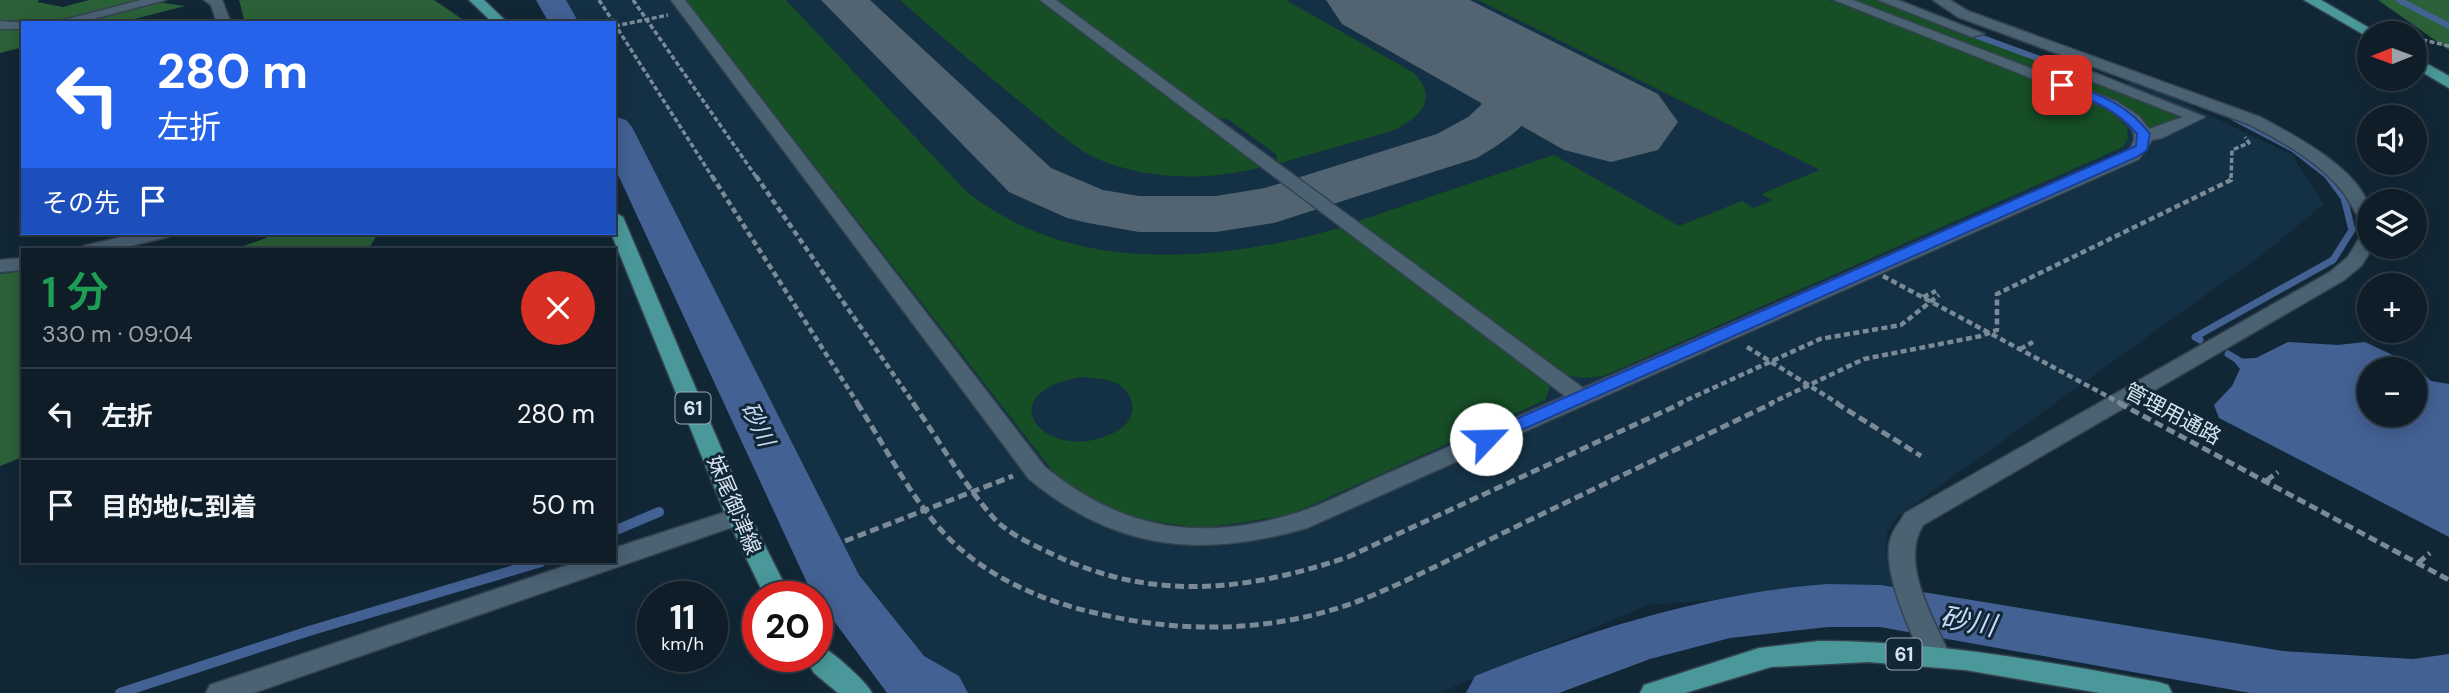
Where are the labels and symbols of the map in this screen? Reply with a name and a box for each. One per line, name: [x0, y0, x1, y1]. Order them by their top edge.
north arrow: [2357, 21, 2427, 91]
pin: [2032, 55, 2092, 115]
street label: 管理用通路: [2120, 377, 2226, 451]
road number: 61: [676, 392, 710, 424]
water label: 砂川: [734, 397, 783, 454]
position arrow: [1449, 402, 1523, 476]
street label: 妹尾御津線: [701, 451, 767, 559]
speed limit sign: 20: [742, 581, 833, 672]
water label: 砂川: [1937, 598, 2002, 645]
road number: 61: [1886, 638, 1922, 670]

